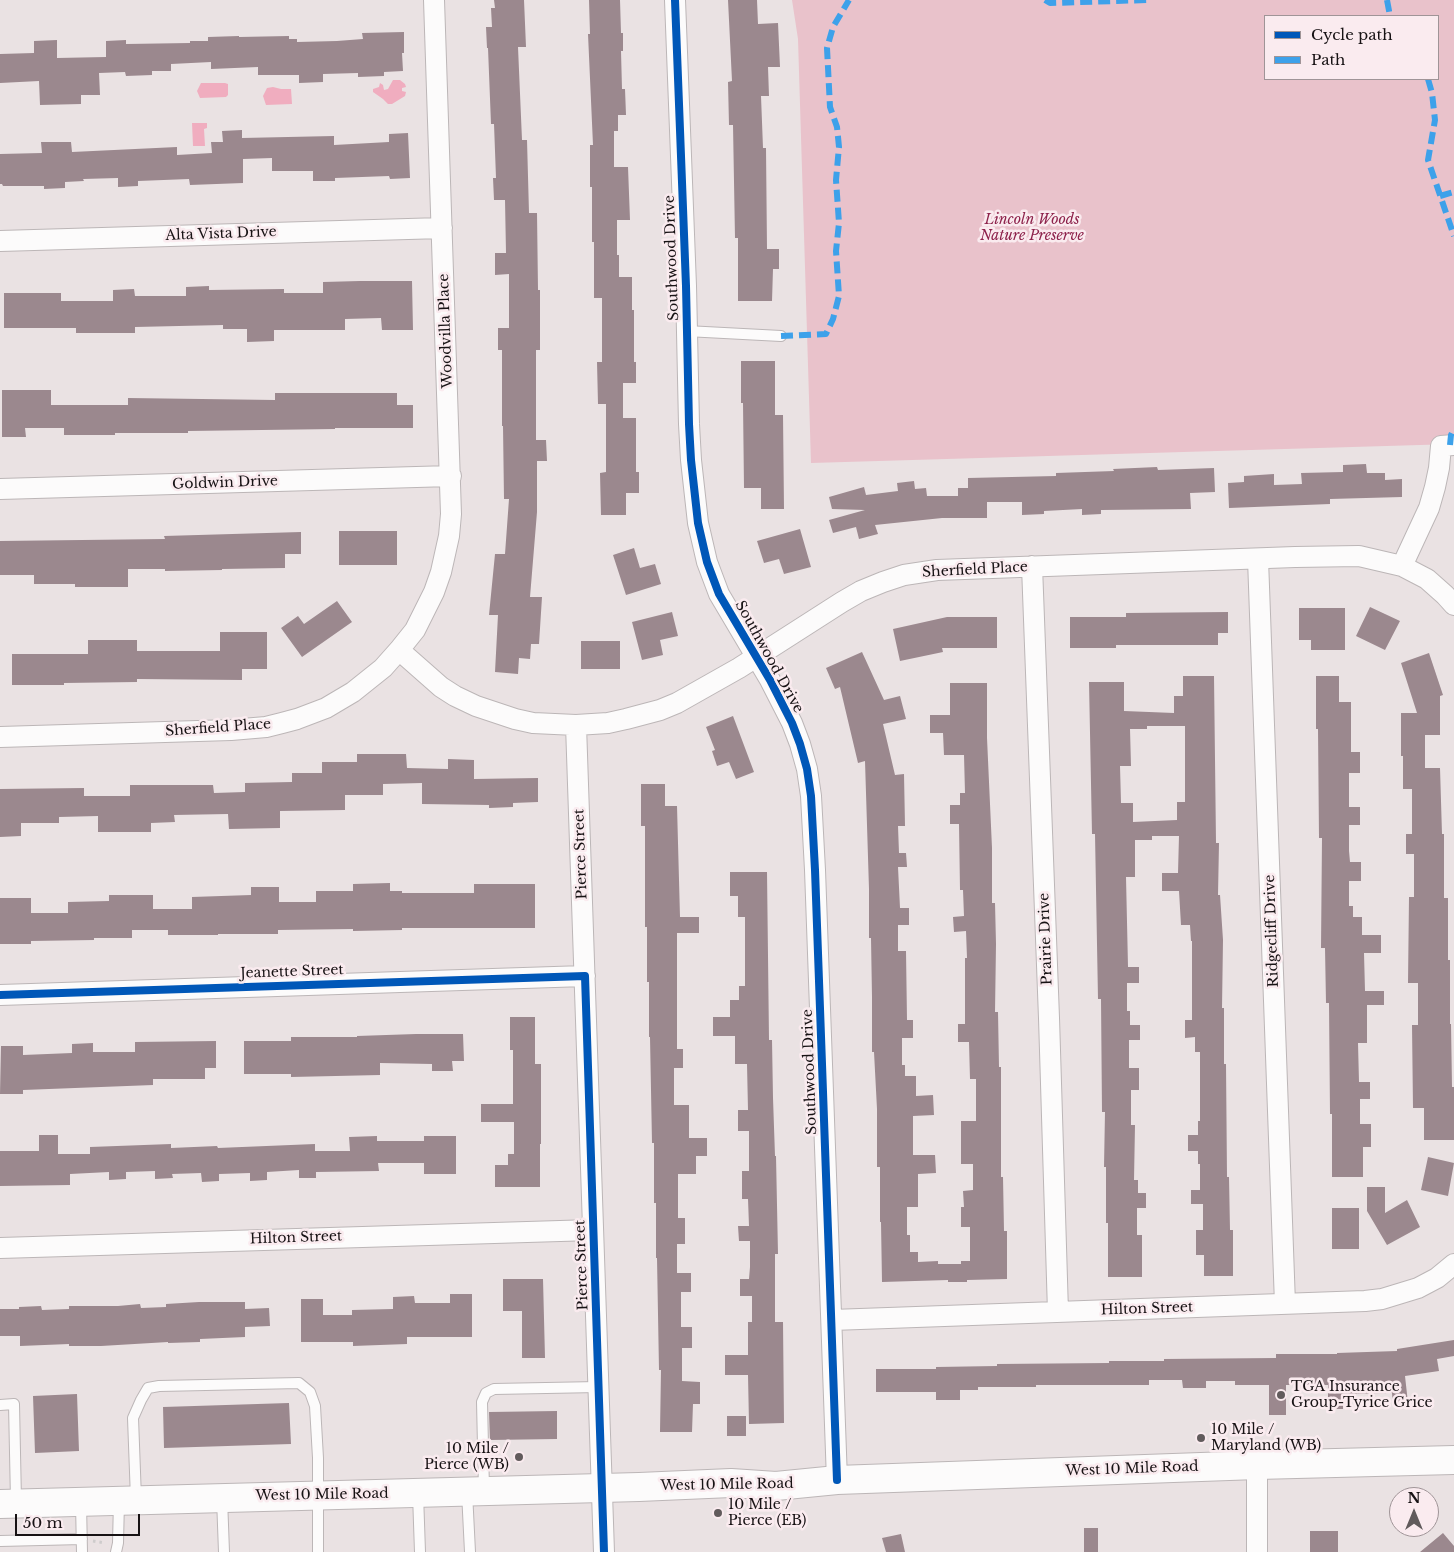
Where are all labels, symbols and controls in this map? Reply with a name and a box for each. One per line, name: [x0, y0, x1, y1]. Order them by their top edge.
legend: [1264, 15, 1439, 80]
text: Cycle path: [1311, 25, 1393, 44]
text: Path: [1311, 50, 1345, 69]
street label: Southwood Drive: [661, 195, 683, 321]
park label: Lincoln Woods Nature Preserve: [980, 212, 1084, 244]
street label: Alta Vista Drive: [165, 224, 277, 244]
street label: Woodvilla Place: [436, 273, 456, 389]
street label: Goldwin Drive: [172, 473, 278, 493]
street label: Sherfield Place: [922, 559, 1028, 581]
street label: Southwood Drive: [731, 598, 807, 716]
street label: Sherfield Place: [165, 716, 271, 740]
street label: Pierce Street: [571, 808, 591, 900]
street label: Ridgecliff Drive: [1262, 874, 1282, 988]
street label: Prairie Drive: [1036, 893, 1056, 985]
street label: Jeanette Street: [240, 962, 344, 982]
street label: Southwood Drive: [799, 1009, 821, 1135]
street label: Pierce Street: [572, 1219, 592, 1311]
street label: Hilton Street: [249, 1228, 343, 1248]
street label: Hilton Street: [1100, 1299, 1194, 1319]
place label: TGA Insurance Group-Tyrice Grice: [1291, 1379, 1432, 1411]
marker: TGA Insurance Group-Tyrice Grice: [1275, 1389, 1287, 1401]
place label: 10 Mile / Maryland (WB): [1211, 1422, 1321, 1454]
marker: 10 Mile / Maryland (WB): [1195, 1432, 1207, 1444]
place label: 10 Mile / Pierce (WB): [424, 1441, 509, 1474]
marker: 10 Mile / Pierce (WB): [513, 1451, 525, 1463]
street label: West 10 Mile Road: [1065, 1458, 1199, 1480]
street label: West 10 Mile Road: [660, 1475, 794, 1495]
street label: West 10 Mile Road: [255, 1485, 389, 1505]
north arrow: [1389, 1487, 1439, 1537]
text: N: [1407, 1489, 1421, 1507]
place label: 10 Mile / Pierce (EB): [728, 1497, 806, 1530]
scale bar: [18, 1504, 142, 1536]
marker: 10 Mile / Pierce (EB): [712, 1507, 724, 1519]
text: 50 m: [23, 1513, 63, 1532]

